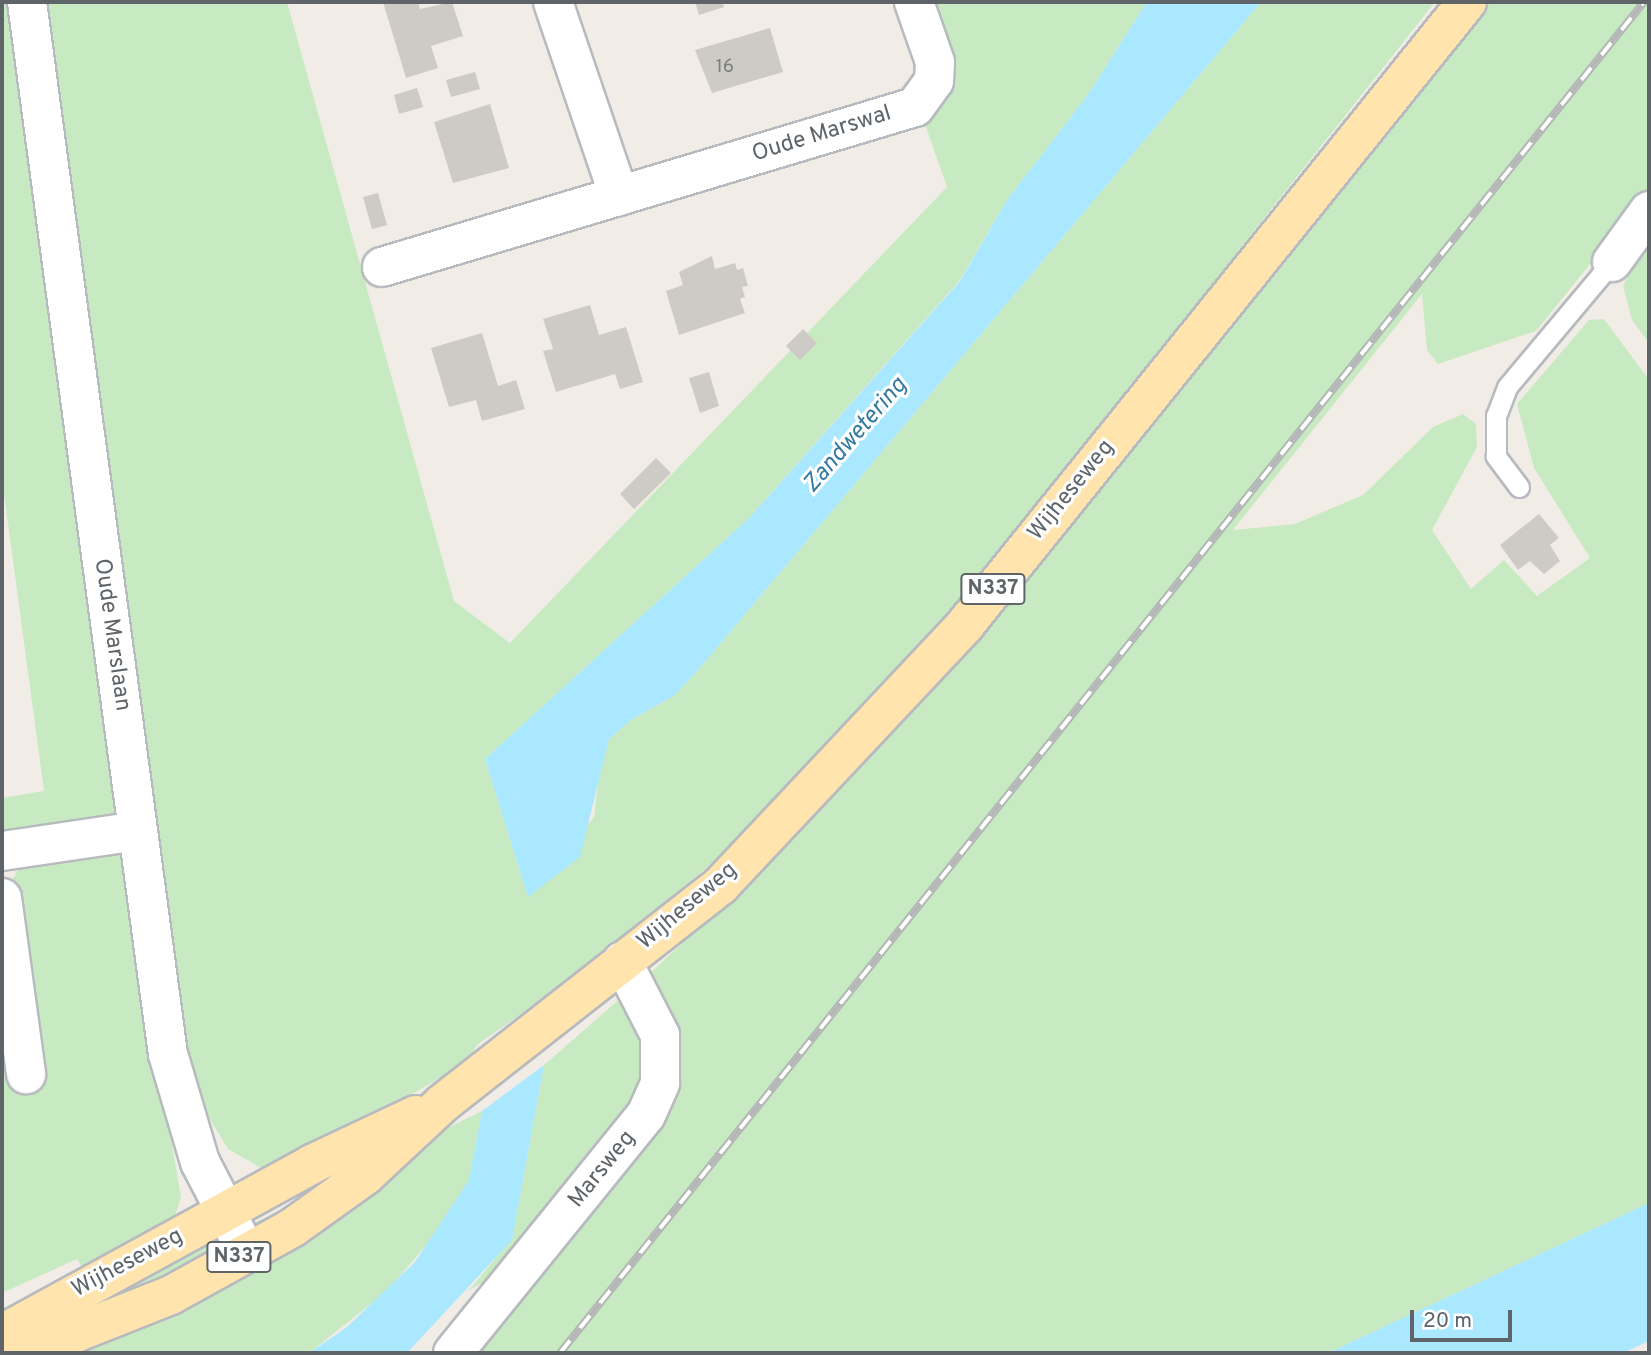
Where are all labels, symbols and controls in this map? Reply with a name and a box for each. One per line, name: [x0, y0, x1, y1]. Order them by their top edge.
house number: 16: [716, 57, 734, 79]
street label: Oude Marswal: [749, 101, 895, 169]
water label: Zandwetering: [798, 372, 914, 500]
street label: Wijheseweg: [1023, 435, 1121, 547]
street label: Oude Marslaan: [87, 557, 135, 713]
road number: N337: [960, 572, 1026, 606]
street label: Wijheseweg: [632, 857, 744, 957]
street label: Marsweg: [564, 1126, 642, 1214]
street label: Wijheseweg: [68, 1223, 188, 1305]
road number: N337: [206, 1240, 272, 1274]
scale bar: [1413, 1296, 1514, 1340]
text: 20 m: [1423, 1308, 1472, 1335]

